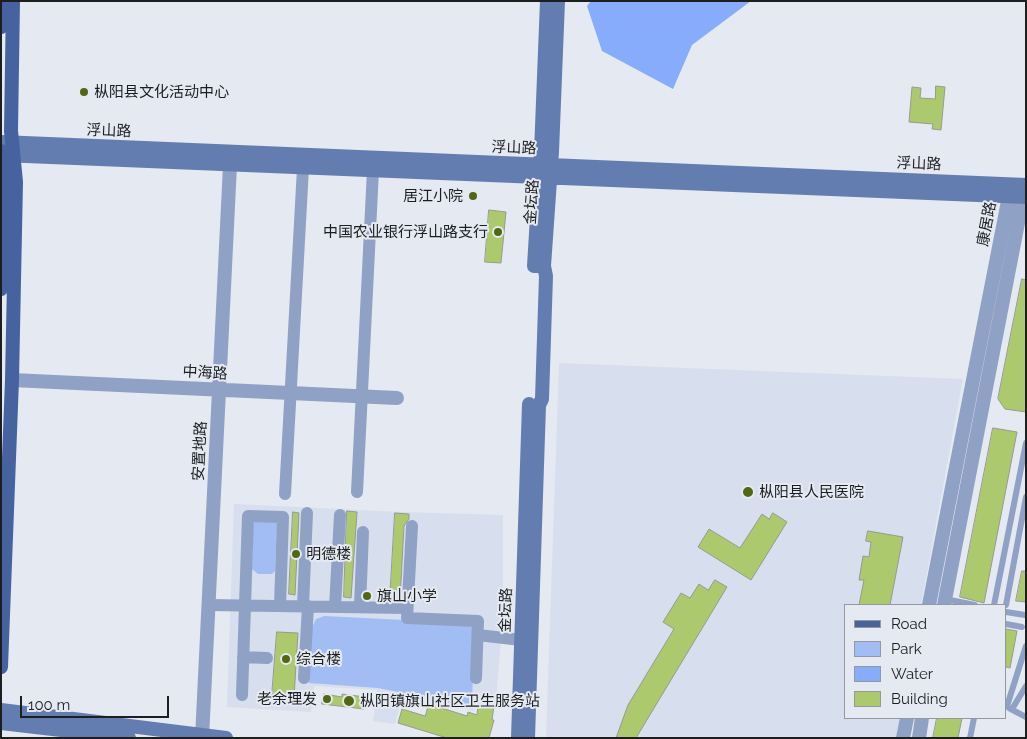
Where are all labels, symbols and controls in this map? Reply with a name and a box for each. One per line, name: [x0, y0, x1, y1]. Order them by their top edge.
place label: 枞阳县文化活动中心: [94, 83, 229, 101]
marker: 枞阳县文化活动中心: [78, 86, 90, 98]
street label: 浮山路: [86, 121, 132, 141]
street label: 浮山路: [491, 138, 537, 158]
street label: 浮山路: [896, 154, 942, 174]
street label: 金坛路: [521, 179, 543, 225]
place label: 居江小院: [403, 187, 463, 205]
marker: 居江小院: [467, 190, 479, 202]
street label: 康居路: [974, 200, 1000, 248]
place label: 中国农业银行浮山路支行: [323, 223, 488, 241]
marker: 中国农业银行浮山路支行: [492, 226, 504, 238]
street label: 中海路: [182, 363, 228, 383]
street label: 安置地路: [189, 421, 211, 481]
place label: 枞阳县人民医院: [759, 483, 864, 501]
marker: 枞阳县人民医院: [741, 485, 755, 499]
place label: 明德楼: [306, 545, 351, 563]
marker: 明德楼: [290, 548, 302, 560]
place label: 旗山小学: [377, 587, 437, 605]
street label: 金坛路: [496, 587, 516, 633]
marker: 旗山小学: [361, 590, 373, 602]
legend: [844, 604, 1007, 719]
text: Road: [891, 615, 927, 633]
text: Park: [891, 640, 922, 658]
place label: 综合楼: [296, 650, 341, 668]
marker: 综合楼: [280, 653, 292, 665]
text: Water: [891, 665, 933, 683]
scale bar: [22, 686, 171, 718]
place label: 老余理发: [257, 690, 317, 708]
text: Building: [891, 690, 948, 708]
place label: 枞阳镇旗山社区卫生服务站: [360, 692, 540, 710]
marker: 老余理发: [321, 693, 333, 705]
marker: 枞阳镇旗山社区卫生服务站: [342, 694, 356, 708]
text: 100 m: [28, 696, 70, 714]

